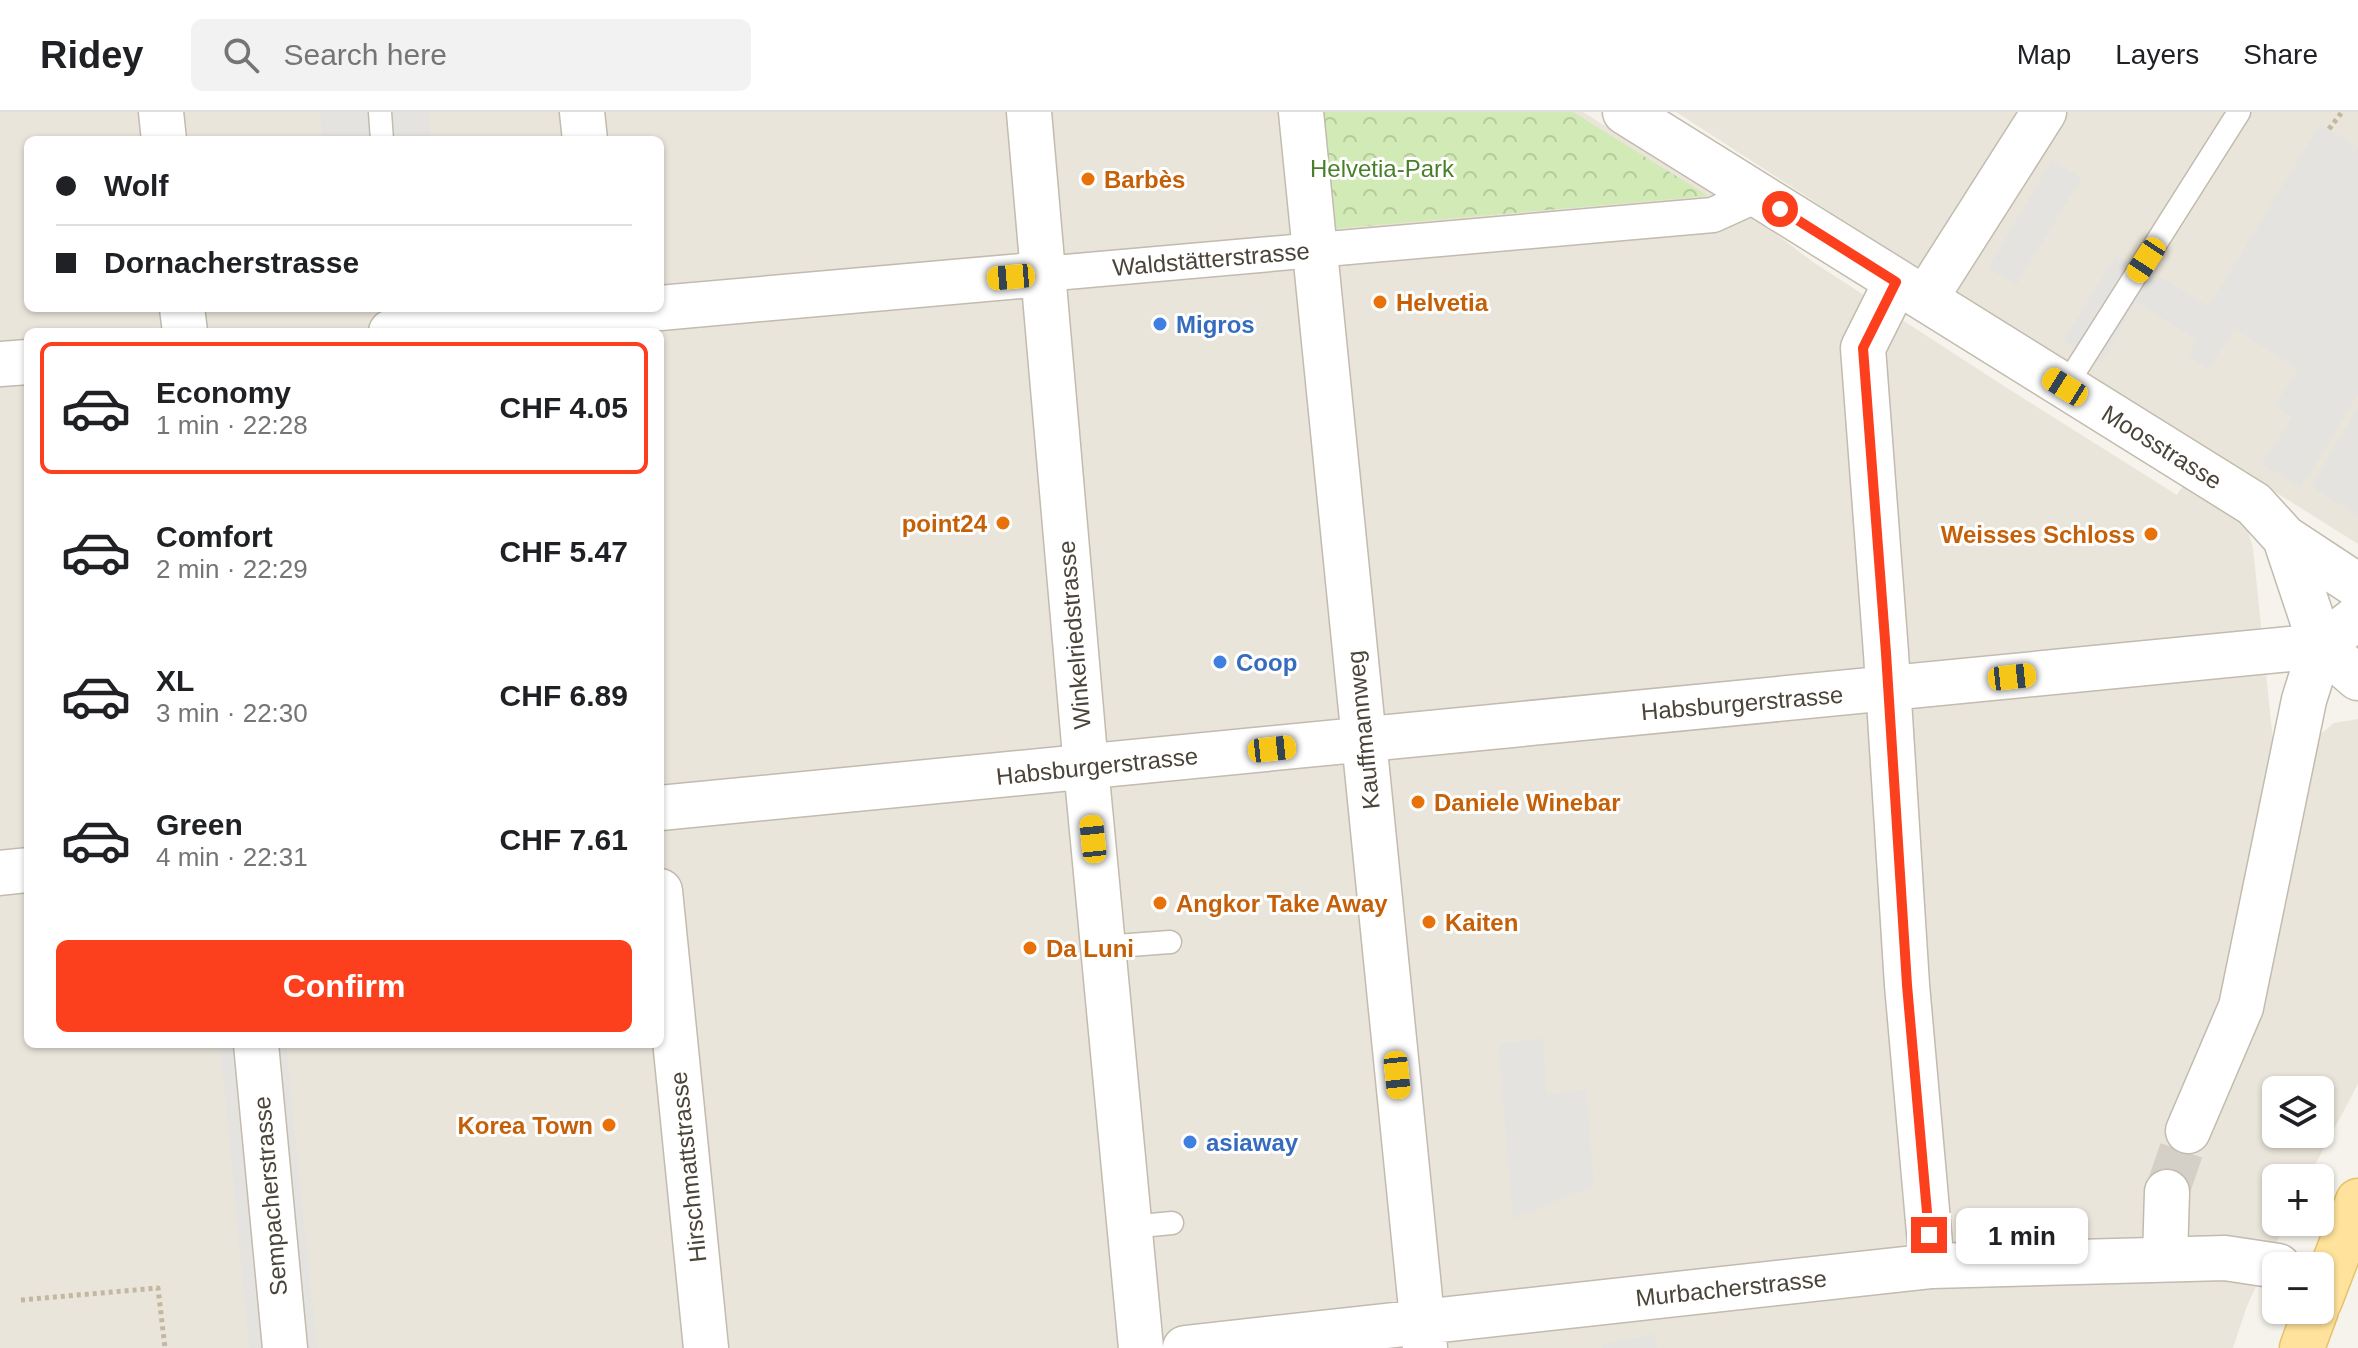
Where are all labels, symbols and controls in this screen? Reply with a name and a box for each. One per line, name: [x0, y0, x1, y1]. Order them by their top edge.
search box: [191, 19, 751, 91]
icon: search: [219, 33, 263, 77]
text: Ridey: [40, 34, 143, 76]
text: Search here: [283, 38, 447, 71]
text: Map: [2017, 39, 2071, 70]
text: Layers: [2115, 39, 2199, 70]
text: Share: [2243, 39, 2318, 70]
park label: Helvetia-Park: [1310, 155, 1455, 182]
place label: Barbès: [1104, 166, 1185, 193]
text: Wolf: [104, 169, 168, 202]
marker: Barbès: [1079, 170, 1097, 188]
route start: [1762, 191, 1798, 227]
car: [2123, 233, 2169, 287]
street label: Waldstätterstrasse: [1111, 237, 1311, 281]
text: Dornacherstrasse: [104, 246, 359, 279]
car: [986, 263, 1036, 291]
place label: Helvetia: [1396, 289, 1489, 316]
marker: Helvetia: [1371, 293, 1389, 311]
place label: Migros: [1176, 311, 1255, 338]
marker: Migros: [1151, 315, 1169, 333]
car: [2038, 364, 2092, 410]
icon: car: [60, 372, 132, 444]
text: Economy: [156, 376, 291, 409]
text: CHF 4.05: [500, 391, 628, 424]
street label: Moosstrasse: [2097, 400, 2227, 494]
text: 1 min · 22:28: [156, 410, 308, 440]
place label: point24: [902, 510, 988, 537]
marker: point24: [994, 514, 1012, 532]
icon: car: [60, 516, 132, 588]
text: Comfort: [156, 520, 273, 553]
place label: Weisses Schloss: [1941, 521, 2135, 548]
marker: Weisses Schloss: [2142, 525, 2160, 543]
text: CHF 5.47: [500, 535, 628, 568]
street label: Winkelriedstrasse: [1052, 539, 1096, 731]
text: 2 min · 22:29: [156, 554, 308, 584]
place label: Coop: [1236, 649, 1297, 676]
street label: Kauffmannweg: [1341, 649, 1385, 811]
marker: Coop: [1211, 653, 1229, 671]
icon: car: [60, 660, 132, 732]
car: [1987, 663, 2037, 691]
text: XL: [156, 664, 194, 697]
text: CHF 6.89: [500, 679, 628, 712]
street label: Habsburgerstrasse: [1640, 681, 1844, 725]
text: 3 min · 22:30: [156, 698, 308, 728]
car: [1247, 735, 1297, 763]
street label: Habsburgerstrasse: [995, 742, 1199, 790]
place label: Daniele Winebar: [1434, 789, 1621, 816]
marker: Daniele Winebar: [1409, 793, 1427, 811]
icon: car: [60, 804, 132, 876]
text: Green: [156, 808, 243, 841]
car: [1079, 814, 1107, 864]
text: CHF 7.61: [500, 823, 628, 856]
text: 4 min · 22:31: [156, 842, 308, 872]
place label: Angkor Take Away: [1176, 890, 1388, 917]
marker: Angkor Take Away: [1151, 894, 1169, 912]
place label: Kaiten: [1445, 909, 1518, 936]
marker: Kaiten: [1420, 913, 1438, 931]
place label: Da Luni: [1046, 935, 1134, 962]
marker: Da Luni: [1021, 939, 1039, 957]
button: Confirm: [56, 940, 632, 1032]
car: [1383, 1050, 1411, 1100]
street label: Hirschmattstrasse: [665, 1070, 711, 1264]
map controls: [2262, 1076, 2334, 1324]
button: layers: [2262, 1076, 2334, 1148]
street label: Sempacherstrasse: [248, 1095, 292, 1297]
place label: Korea Town: [457, 1112, 593, 1139]
marker: Korea Town: [600, 1116, 618, 1134]
place label: asiaway: [1206, 1129, 1299, 1156]
marker: asiaway: [1181, 1133, 1199, 1151]
button: +: [2262, 1164, 2334, 1236]
callout: 1 min: [1957, 1207, 2089, 1263]
route end: [1911, 1217, 1947, 1253]
text: 1 min: [1988, 1221, 2056, 1251]
button: −: [2262, 1252, 2334, 1324]
street label: Murbacherstrasse: [1634, 1265, 1828, 1311]

